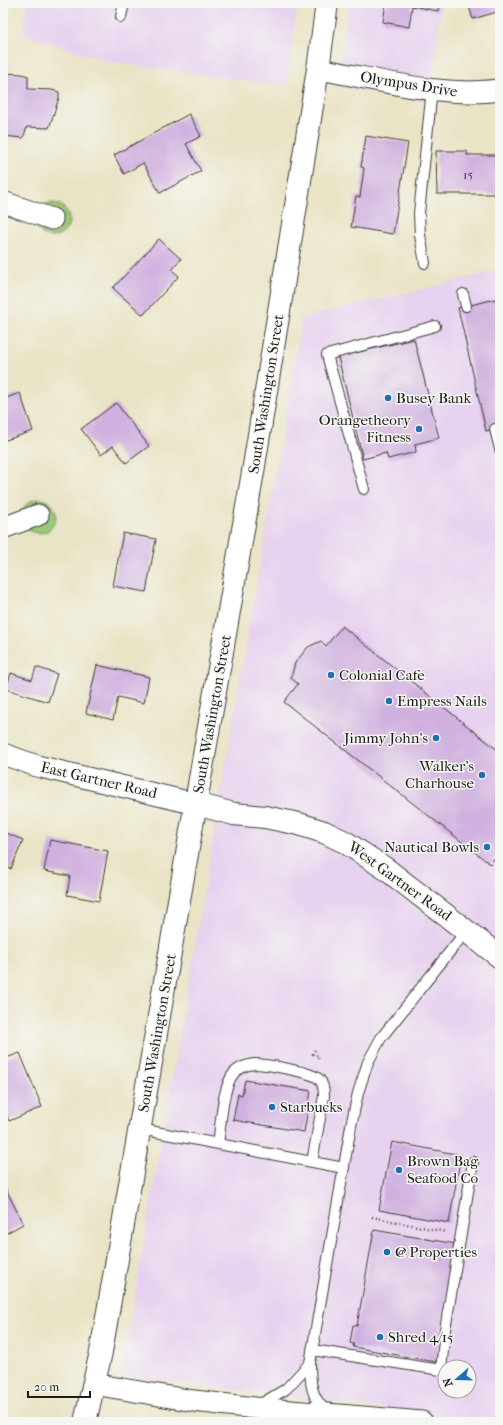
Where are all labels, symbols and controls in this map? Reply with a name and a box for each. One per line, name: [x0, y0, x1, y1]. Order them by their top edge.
street label: Olympus Drive: [359, 67, 459, 101]
house number: 15: [463, 167, 473, 182]
street label: South Washington Street: [245, 312, 288, 475]
place label: Busey Bank: [396, 389, 472, 407]
marker: Busey Bank: [383, 393, 393, 403]
place label: Orangetheory Fitness: [319, 411, 412, 446]
marker: Orangetheory Fitness: [414, 424, 424, 434]
street label: South Washington Street: [189, 633, 235, 795]
place label: Colonial Cafe: [339, 666, 425, 684]
marker: Colonial Cafe: [326, 670, 336, 680]
place label: Empress Nails: [397, 692, 487, 710]
marker: Empress Nails: [384, 696, 394, 706]
place label: Jimmy John's: [343, 729, 428, 747]
marker: Jimmy John's: [431, 733, 441, 743]
place label: Walker's Charhouse: [405, 757, 475, 792]
street label: East Gartner Road: [39, 758, 160, 802]
marker: Walker's Charhouse: [477, 770, 487, 780]
street label: West Gartner Road: [344, 837, 456, 925]
place label: Nautical Bowls: [384, 838, 479, 856]
marker: Nautical Bowls: [482, 842, 492, 852]
street label: South Washington Street: [134, 952, 180, 1114]
place label: Starbucks: [280, 1098, 343, 1116]
marker: Starbucks: [267, 1102, 277, 1112]
place label: Brown Bag Seafood Co: [407, 1152, 479, 1187]
marker: Brown Bag Seafood Co: [394, 1165, 404, 1175]
place label: @ Properties: [395, 1243, 477, 1261]
marker: @ Properties: [382, 1247, 392, 1257]
place label: Shred 4/15: [388, 1328, 454, 1346]
marker: Shred 4/15: [375, 1332, 385, 1342]
north arrow: [437, 1359, 477, 1399]
scale bar: [28, 1373, 90, 1399]
text: N: [440, 1375, 456, 1388]
text: 20 m: [34, 1380, 59, 1394]

